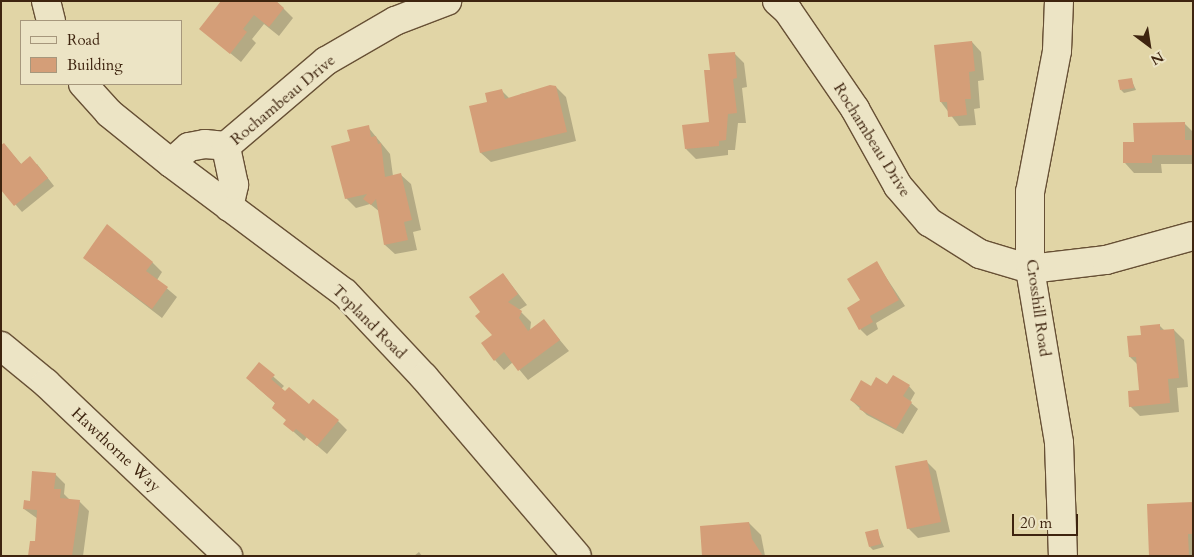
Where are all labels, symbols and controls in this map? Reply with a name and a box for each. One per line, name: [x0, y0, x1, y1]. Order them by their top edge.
legend: [20, 20, 182, 85]
north arrow: [1124, 20, 1174, 70]
text: Road: [67, 30, 100, 50]
text: N: [1147, 47, 1167, 70]
street label: Rochambeau Drive: [227, 51, 339, 149]
text: Building: [67, 55, 123, 75]
street label: Rochambeau Drive: [829, 79, 915, 201]
street label: Crosshill Road: [1022, 258, 1054, 358]
street label: Topland Road: [328, 281, 410, 363]
street label: Hawthorne Way: [67, 404, 165, 496]
scale bar: [1014, 504, 1080, 536]
text: 20 m: [1020, 513, 1052, 533]

